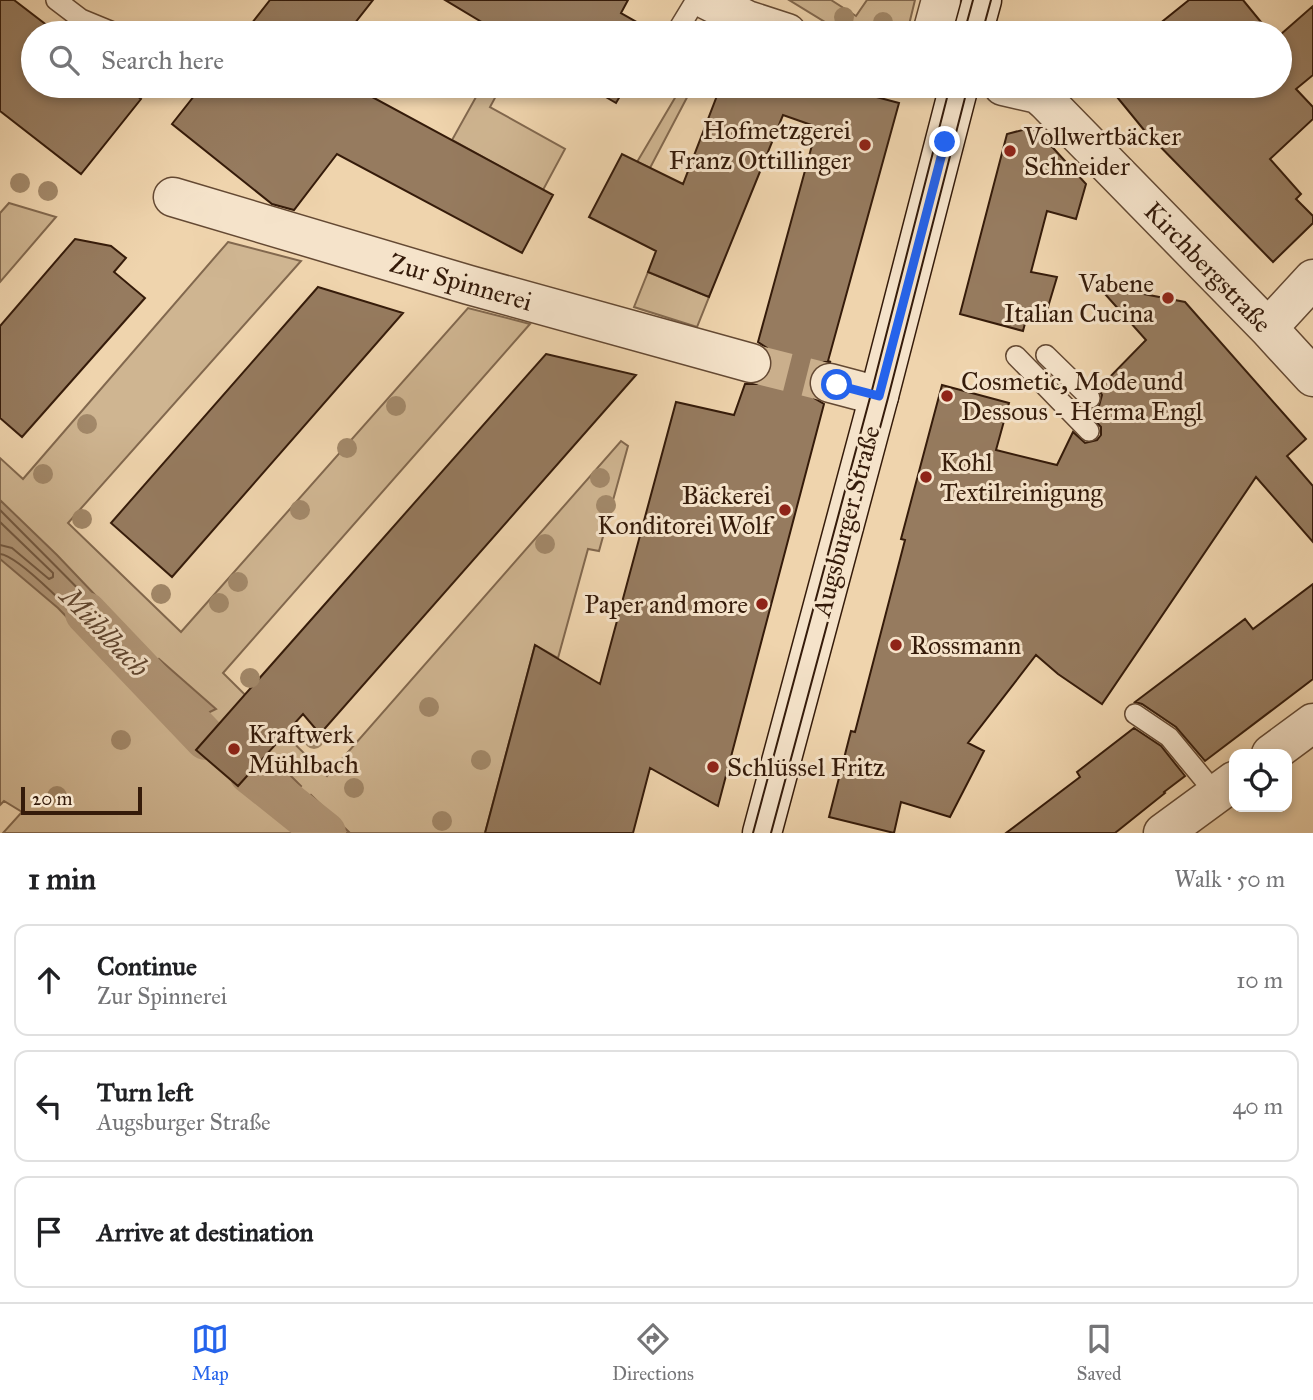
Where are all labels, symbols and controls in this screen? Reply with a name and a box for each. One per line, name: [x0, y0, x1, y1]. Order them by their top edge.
search box: [21, 21, 1292, 98]
icon: search: [45, 41, 83, 79]
text: Search here: [101, 44, 224, 76]
place label: Hofmetzgerei Franz Ottillinger: [669, 114, 851, 176]
place label: Vollwertbäcker Schneider: [1023, 120, 1181, 182]
route end: [929, 126, 960, 157]
marker: Hofmetzgerei Franz Ottillinger: [857, 137, 873, 153]
marker: Vollwertbäcker Schneider: [1002, 143, 1018, 159]
street label: Kirchbergstraße: [1138, 195, 1279, 339]
street label: Zur Spinnerei: [386, 246, 536, 318]
place label: Vabene Italian Cucina: [1004, 267, 1154, 329]
marker: Vabene Italian Cucina: [1160, 290, 1176, 306]
place label: Cosmetic, Mode und Dessous - Herma Engl: [961, 365, 1203, 427]
route start: [821, 369, 852, 400]
marker: Cosmetic, Mode und Dessous - Herma Engl: [939, 388, 955, 404]
street label: Augsburger Straße: [805, 422, 887, 621]
place label: Kohl Textilreinigung: [940, 446, 1103, 508]
marker: Kohl Textilreinigung: [918, 469, 934, 485]
place label: Bäckerei Konditorei Wolf: [597, 479, 775, 541]
marker: Bäckerei Konditorei Wolf: [777, 502, 793, 518]
water label: Mühlbach: [51, 577, 157, 685]
place label: Paper and more: [584, 588, 748, 620]
marker: Paper and more: [754, 596, 770, 612]
place label: Rossmann: [910, 629, 1021, 661]
marker: Rossmann: [888, 637, 904, 653]
place label: Kraftwerk Mühlbach: [248, 718, 359, 780]
marker: Kraftwerk Mühlbach: [226, 741, 242, 757]
map controls: [1229, 749, 1292, 812]
button: locate: [1229, 749, 1292, 812]
place label: Schlüssel Fritz: [727, 751, 885, 783]
marker: Schlüssel Fritz: [705, 759, 721, 775]
scale bar: [21, 784, 142, 816]
text: 20 m: [32, 787, 73, 810]
text: 1 min: [28, 861, 96, 897]
text: Walk · 50 m: [1174, 865, 1285, 893]
text: Continue: [97, 950, 197, 982]
icon: ahead: [30, 961, 68, 999]
text: 10 m: [1236, 966, 1283, 994]
text: Zur Spinnerei: [97, 982, 227, 1010]
text: Turn left: [97, 1076, 193, 1108]
icon: left: [30, 1087, 68, 1125]
text: 40 m: [1233, 1092, 1283, 1120]
text: Augsburger Straße: [97, 1108, 271, 1136]
icon: arrive: [30, 1213, 68, 1251]
text: Arrive at destination: [97, 1216, 314, 1248]
tab: Map: [191, 1320, 229, 1385]
tab: Directions: [612, 1320, 694, 1385]
tab: Saved: [1077, 1320, 1122, 1385]

